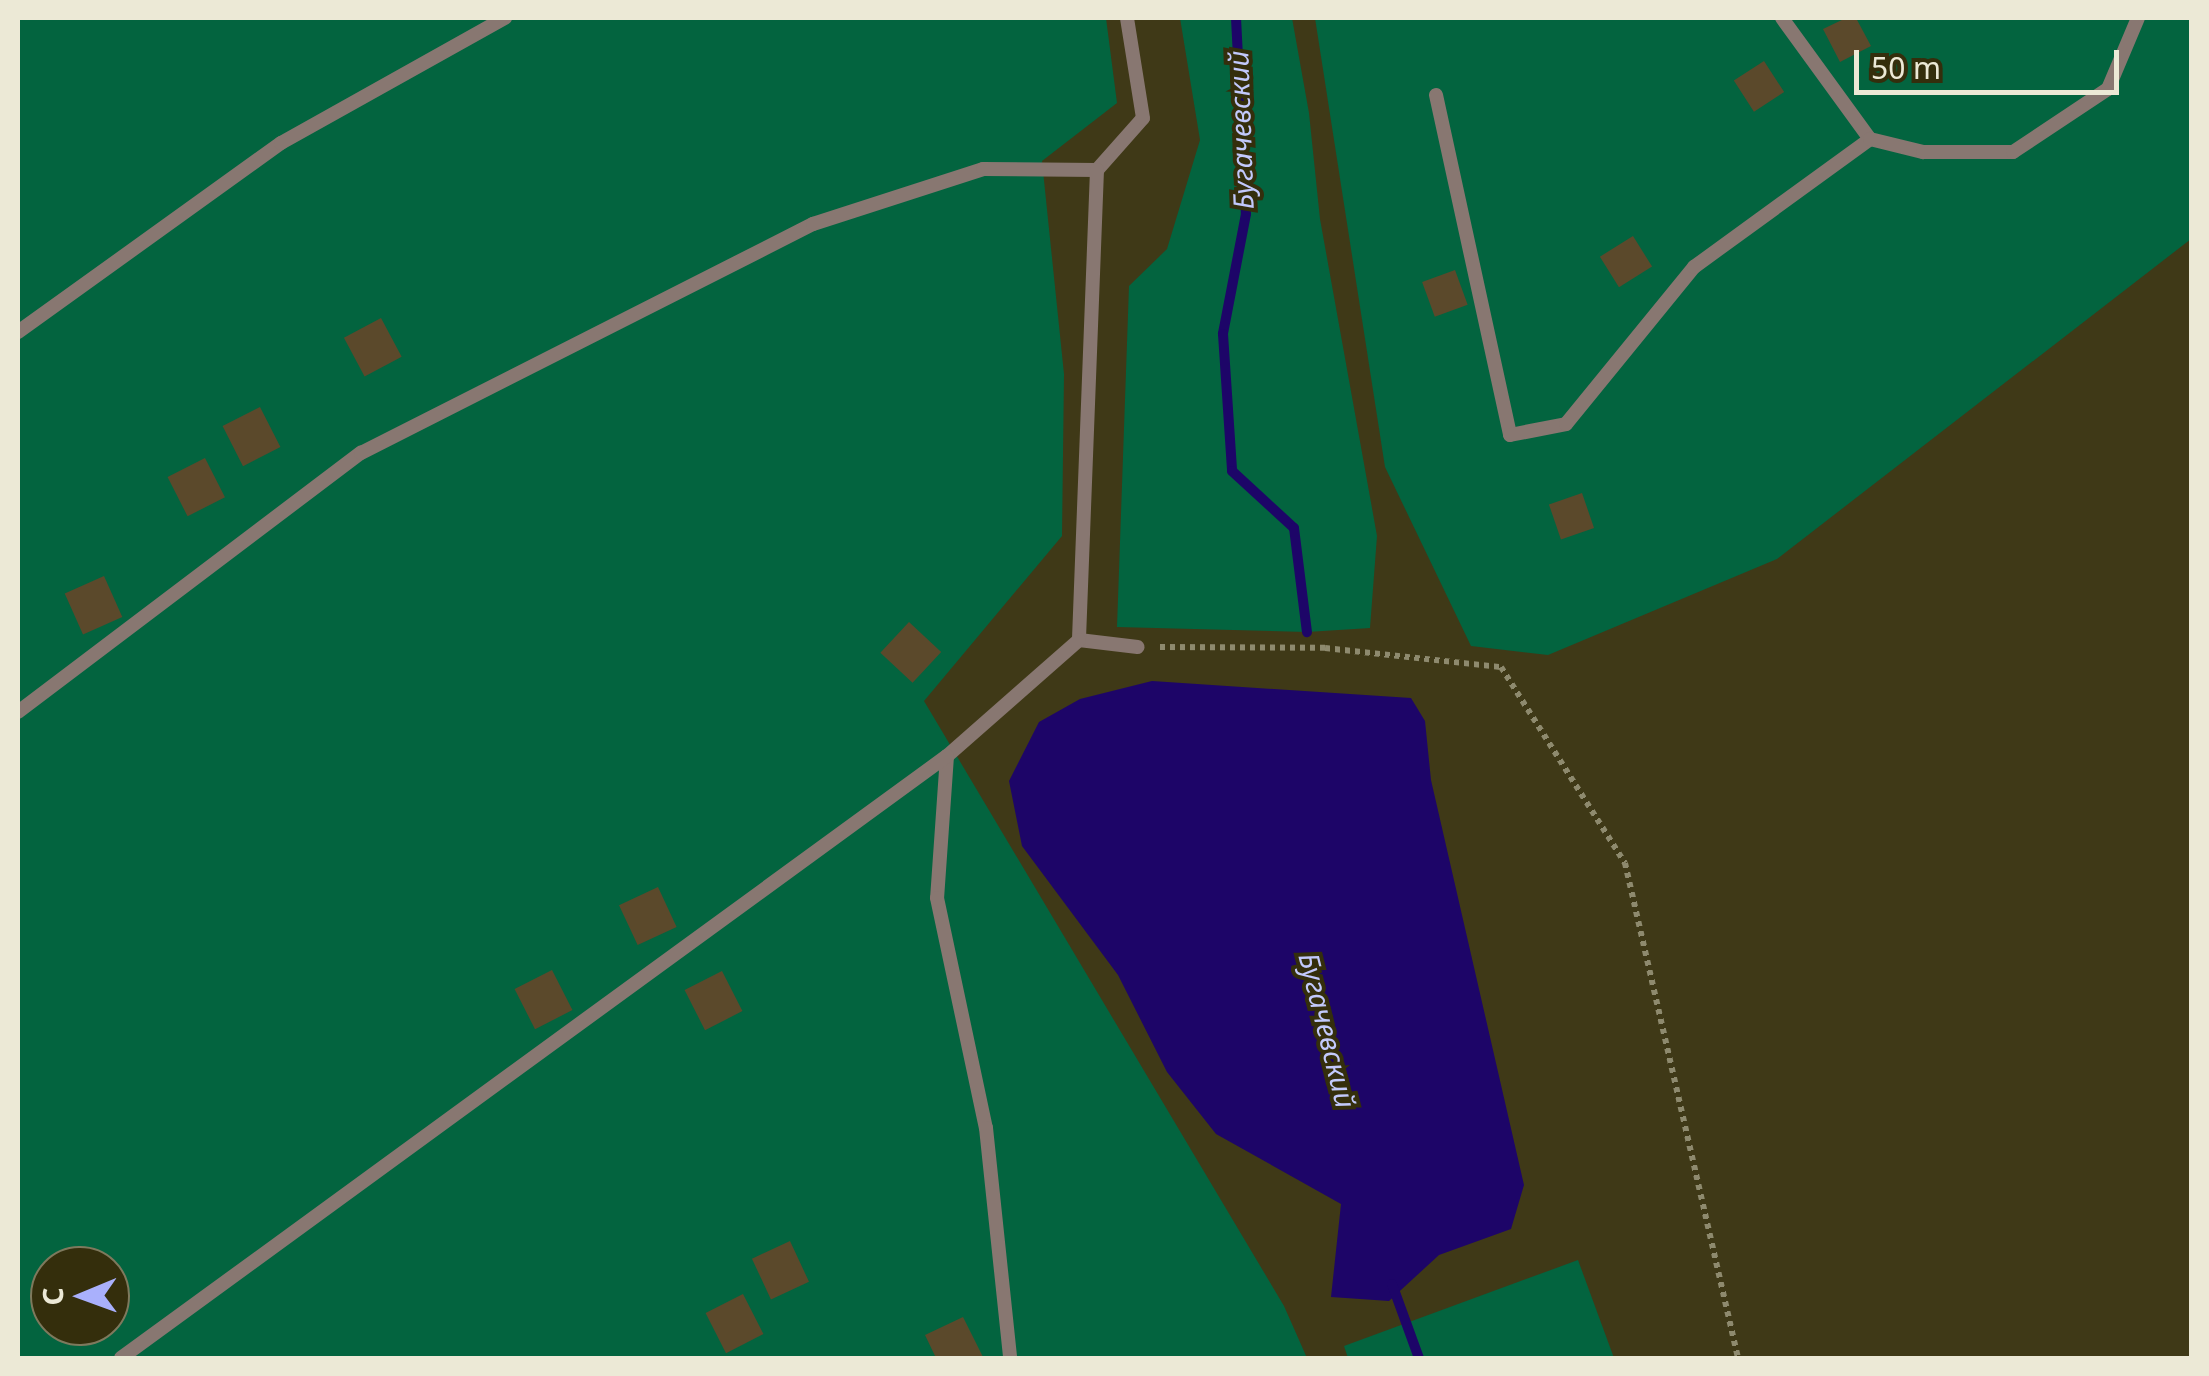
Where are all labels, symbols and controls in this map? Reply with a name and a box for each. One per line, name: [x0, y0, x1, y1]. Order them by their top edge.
scale bar: [1859, 30, 2124, 92]
text: 50 m: [1871, 47, 1941, 88]
water label: Бугачевский: [1220, 50, 1260, 210]
water label: Бугачевский: [1293, 949, 1363, 1111]
north arrow: [30, 1246, 130, 1346]
text: С: [33, 1287, 71, 1306]

